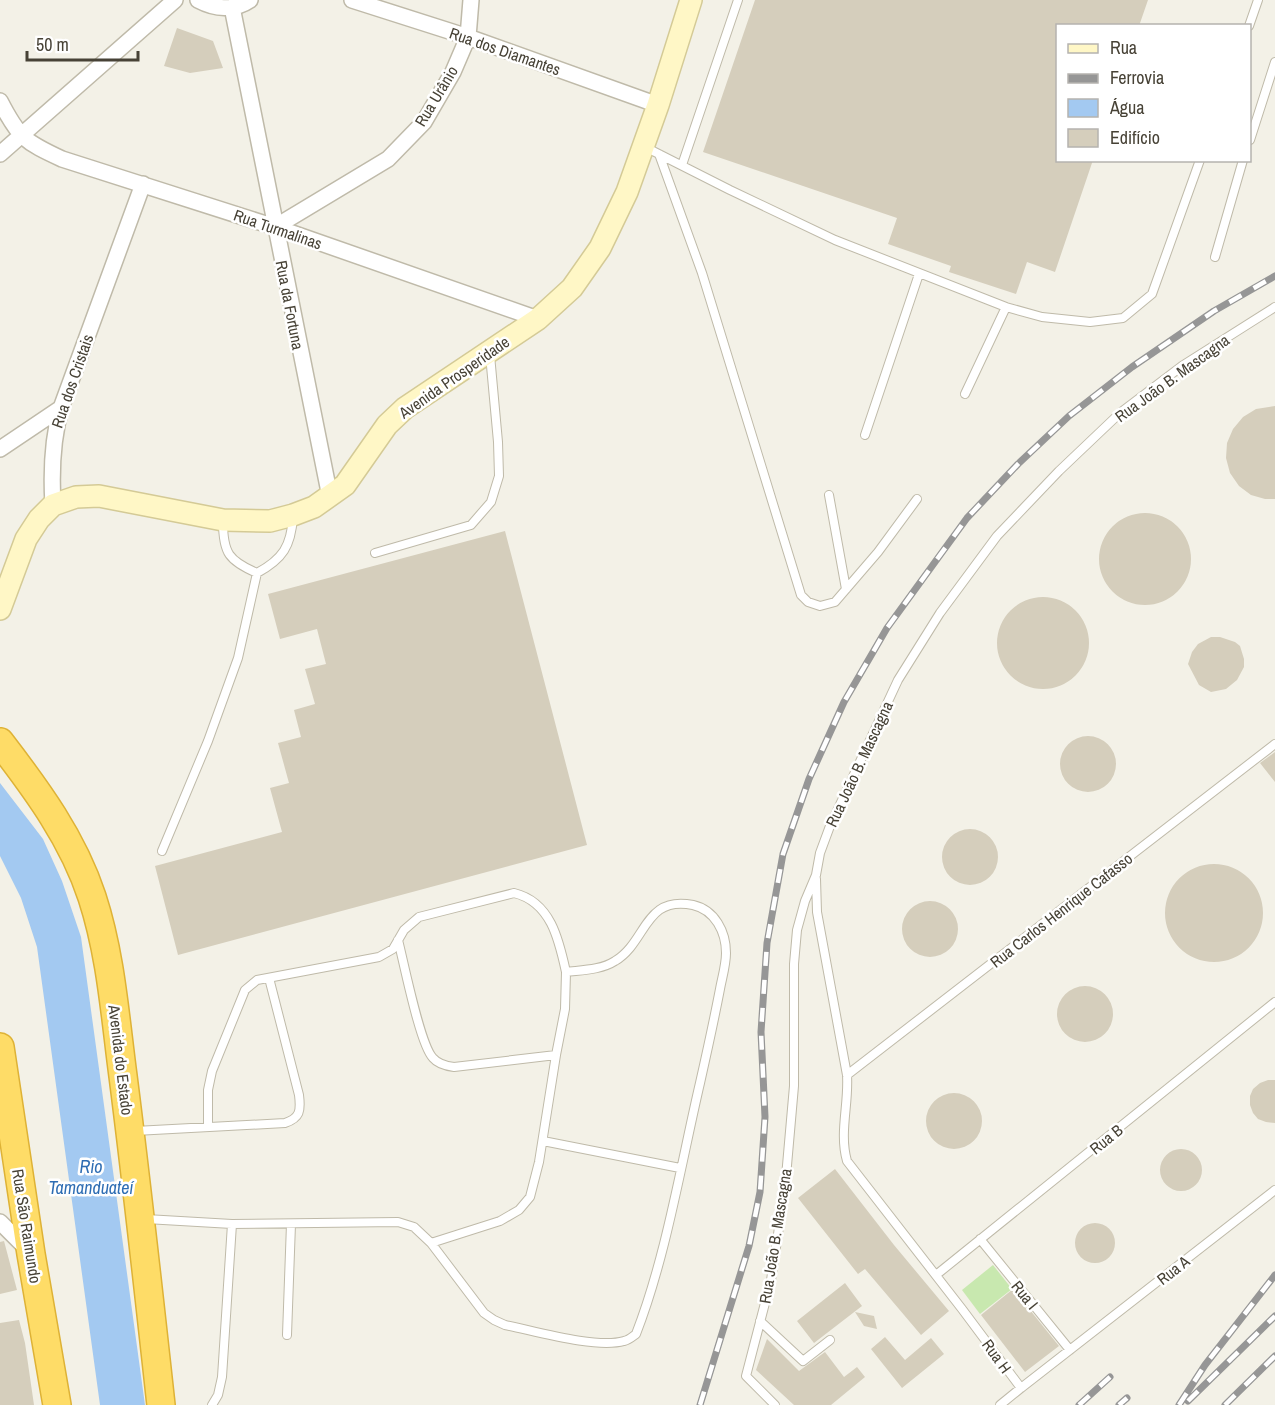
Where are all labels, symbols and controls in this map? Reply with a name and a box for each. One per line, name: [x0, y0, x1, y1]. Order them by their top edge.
street label: Rua dos Diamantes: [447, 22, 563, 80]
scale bar: [27, 24, 138, 62]
legend: [1056, 24, 1251, 162]
text: 50 m: [36, 32, 69, 57]
text: Rua: [1110, 35, 1137, 60]
street label: Rua Urânio: [409, 62, 463, 130]
text: Ferrovia: [1110, 65, 1164, 90]
text: Água: [1109, 95, 1144, 120]
text: Edifício: [1110, 125, 1160, 150]
street label: Rua Turmalinas: [231, 204, 325, 254]
street label: Rua da Fortuna: [271, 258, 310, 352]
street label: Rua João B. Mascagna: [1110, 329, 1234, 427]
street label: Rua dos Cristais: [46, 331, 98, 431]
street label: Avenida Prosperidade: [393, 331, 514, 424]
street label: Rua João B. Mascagna: [820, 697, 898, 830]
street label: Rua Carlos Henrique Cafasso: [985, 847, 1137, 973]
street label: Avenida do Estado: [103, 1003, 139, 1116]
street label: Rua B: [1085, 1119, 1127, 1159]
water label: Rio Tamanduateí: [49, 1154, 135, 1200]
street label: Rua João B. Mascagna: [753, 1166, 797, 1305]
street label: Rua São Raimundo: [7, 1167, 47, 1285]
street label: Rua A: [1152, 1250, 1194, 1290]
street label: Rua I: [1007, 1276, 1043, 1314]
street label: Rua H: [977, 1334, 1017, 1378]

